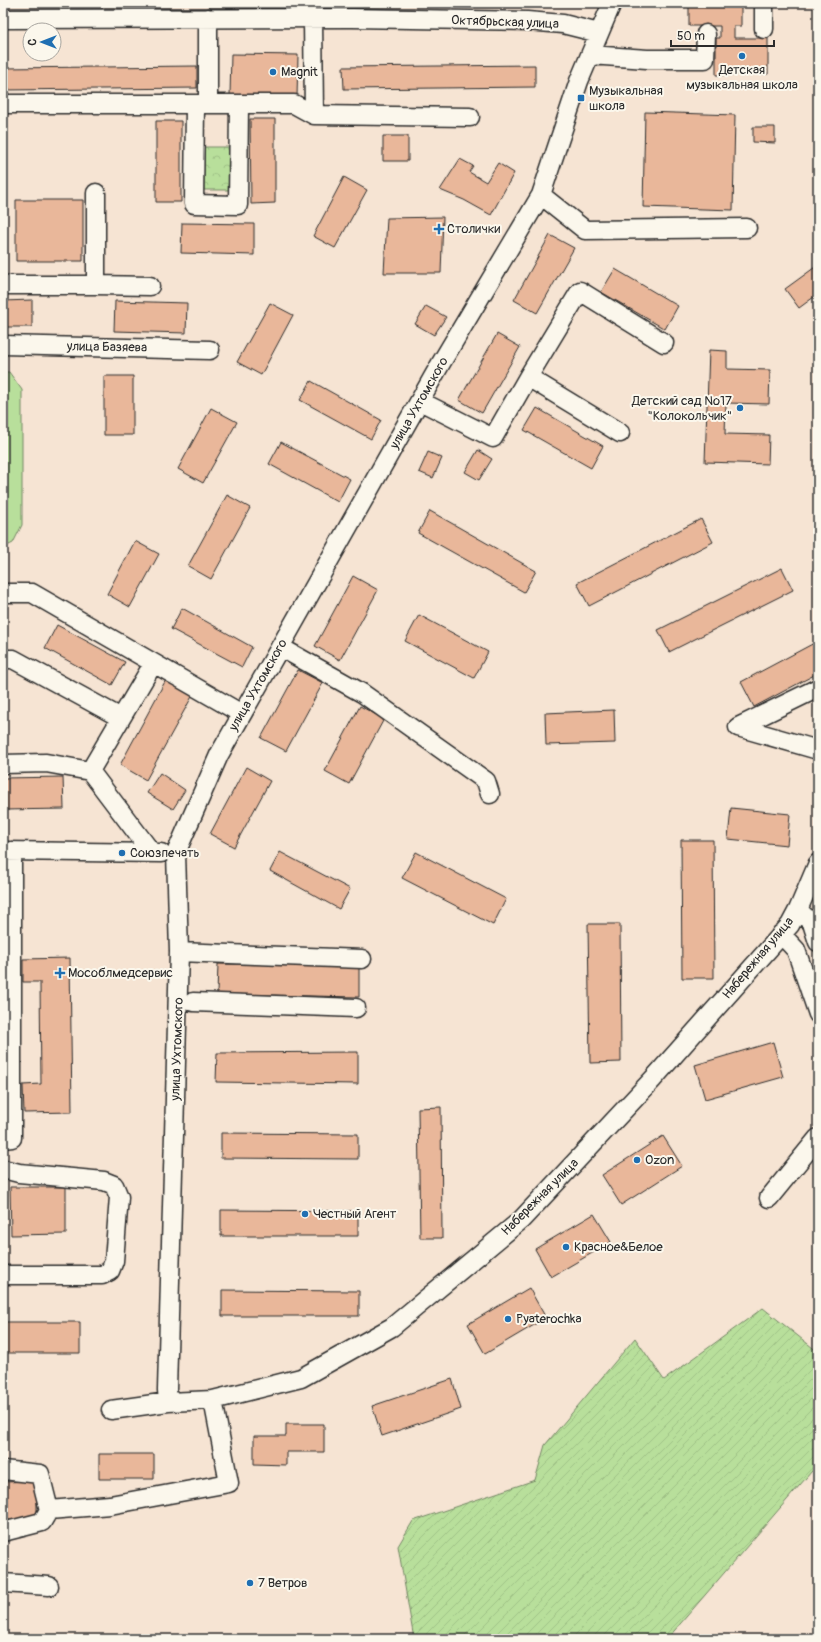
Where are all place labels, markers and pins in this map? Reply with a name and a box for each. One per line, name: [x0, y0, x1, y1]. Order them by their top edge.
marker: Детская музыкальная школа: [737, 51, 747, 61]
place label: Детская музыкальная школа: [686, 62, 798, 93]
place label: Magnit: [281, 64, 319, 80]
marker: Magnit: [268, 67, 278, 77]
place label: Музыкальная школа: [589, 83, 663, 114]
marker: Музыкальная школа: [576, 93, 586, 103]
place label: Столички: [447, 221, 500, 237]
marker: Столички: [434, 224, 444, 234]
place label: Детский сад №17 "Колокольчик": [631, 393, 732, 424]
marker: Детский сад №17 "Колокольчик": [735, 403, 745, 413]
place label: Союзпечать: [130, 845, 200, 861]
marker: Союзпечать: [117, 848, 127, 858]
place label: Мособлмедсервис: [68, 965, 173, 981]
marker: Мособлмедсервис: [55, 968, 65, 978]
place label: Ozon: [645, 1152, 674, 1168]
marker: Ozon: [632, 1155, 642, 1165]
place label: Честный Агент: [313, 1206, 397, 1222]
marker: Честный Агент: [300, 1209, 310, 1219]
place label: Красное&Белое: [574, 1239, 663, 1255]
marker: Красное&Белое: [561, 1242, 571, 1252]
place label: Pyaterochka: [516, 1311, 582, 1327]
marker: Pyaterochka: [503, 1314, 513, 1324]
place label: 7 Ветров: [258, 1575, 308, 1591]
marker: 7 Ветров: [245, 1578, 255, 1588]

